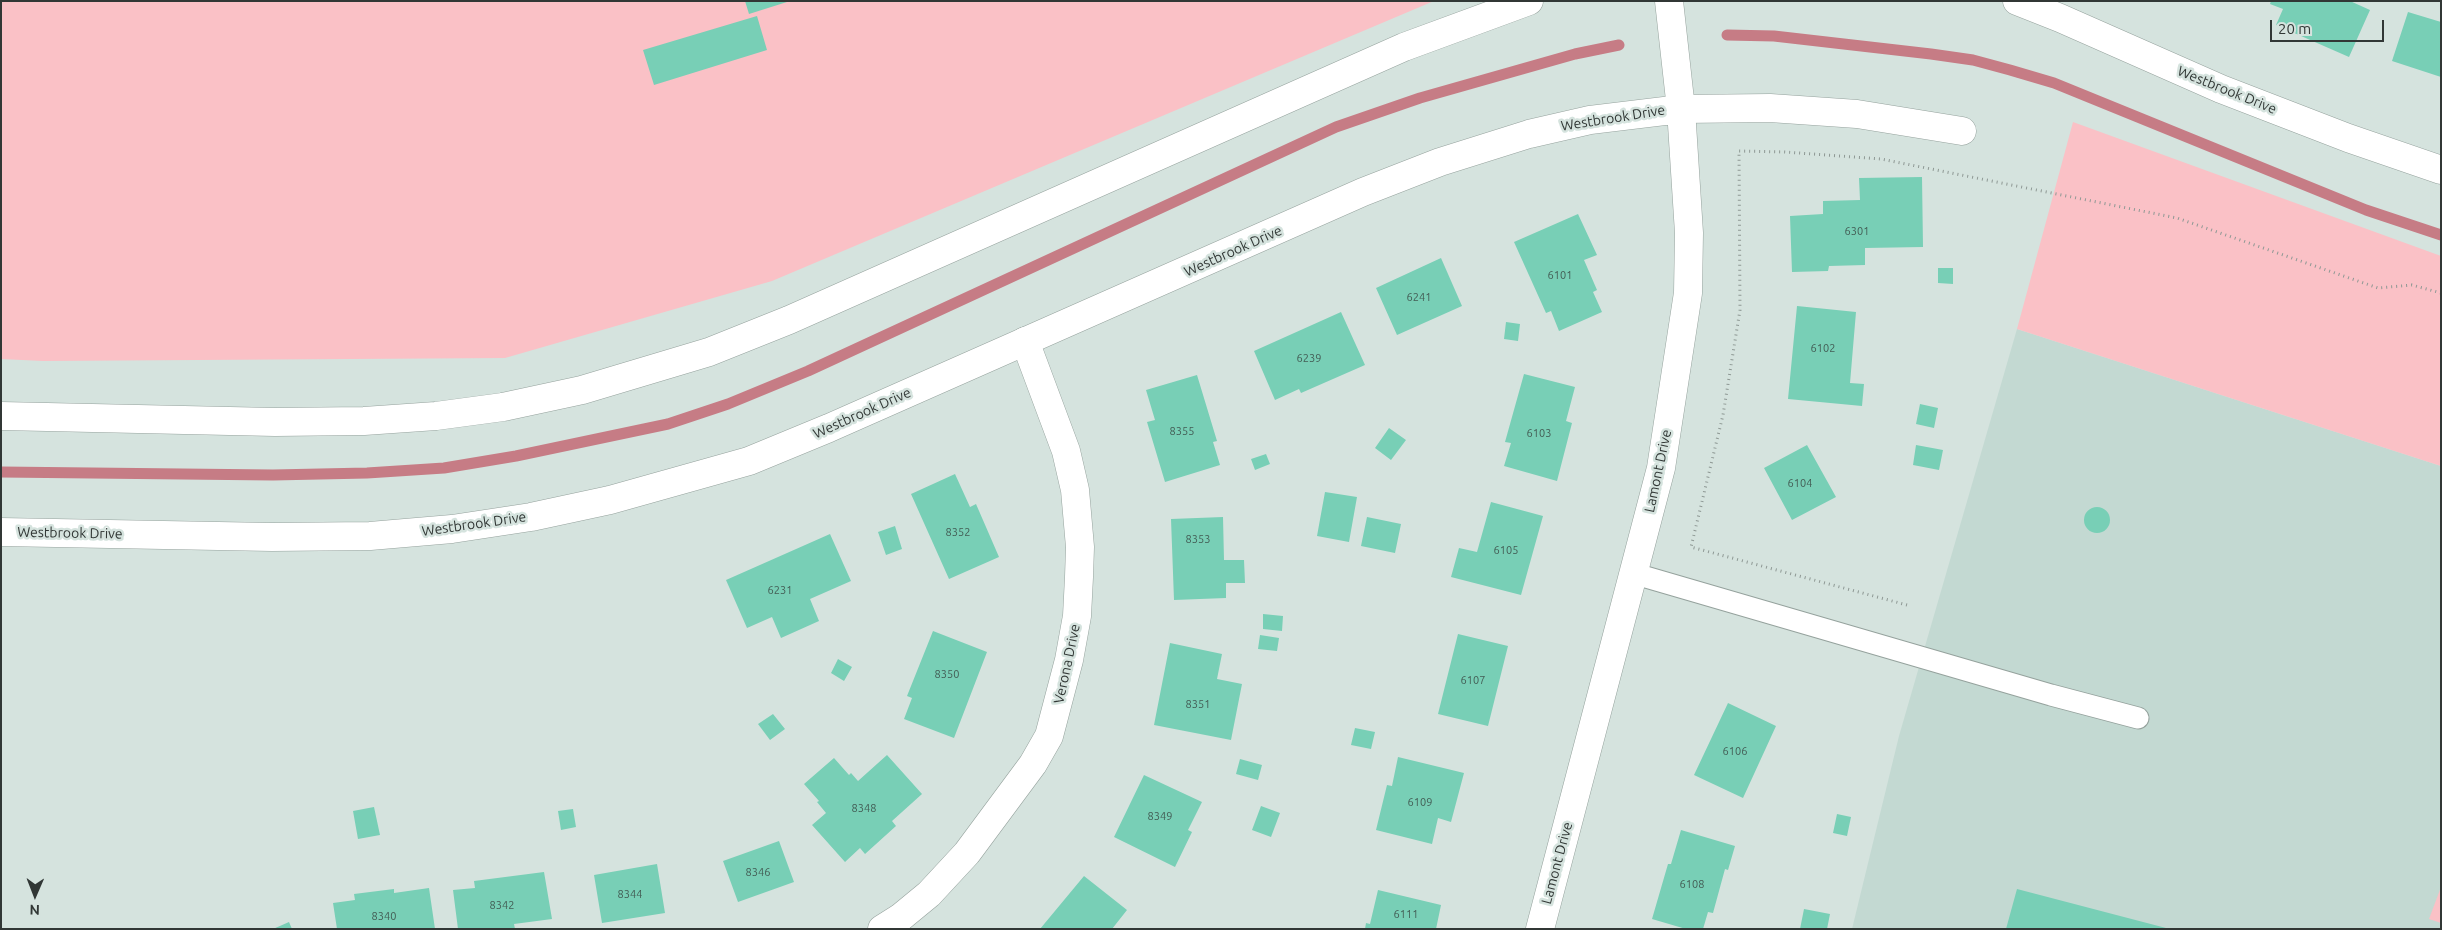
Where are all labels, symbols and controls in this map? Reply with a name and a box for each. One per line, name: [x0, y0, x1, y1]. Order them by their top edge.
scale bar: [2272, 10, 2386, 42]
text: 20 m: [2278, 20, 2311, 37]
street label: Westbrook Drive: [2175, 62, 2279, 118]
street label: Westbrook Drive: [1560, 101, 1666, 135]
street label: Westbrook Drive: [1181, 222, 1285, 280]
house number: 6301: [1845, 224, 1869, 238]
house number: 6101: [1548, 268, 1572, 282]
house number: 6241: [1407, 290, 1431, 304]
house number: 6102: [1811, 341, 1835, 355]
house number: 6239: [1297, 351, 1321, 365]
street label: Westbrook Drive: [810, 384, 914, 442]
house number: 8355: [1170, 424, 1194, 438]
house number: 6103: [1527, 426, 1551, 440]
street label: Lamont Drive: [1641, 428, 1675, 514]
house number: 6104: [1788, 476, 1812, 490]
street label: Westbrook Drive: [421, 508, 527, 540]
street label: Westbrook Drive: [17, 524, 123, 542]
house number: 8352: [946, 525, 970, 539]
house number: 8353: [1186, 532, 1210, 546]
house number: 6105: [1494, 543, 1518, 557]
house number: 6231: [768, 583, 792, 597]
street label: Verona Drive: [1050, 623, 1084, 705]
house number: 8350: [935, 667, 959, 681]
house number: 6107: [1461, 673, 1485, 687]
house number: 8351: [1186, 697, 1210, 711]
house number: 6106: [1723, 744, 1747, 758]
house number: 6109: [1408, 795, 1432, 809]
house number: 8348: [852, 801, 876, 815]
house number: 8349: [1148, 809, 1172, 823]
street label: Lamont Drive: [1538, 820, 1576, 906]
house number: 8346: [746, 865, 770, 879]
north arrow: [10, 870, 60, 920]
house number: 6108: [1680, 877, 1704, 891]
house number: 8344: [618, 887, 642, 901]
house number: 8342: [490, 898, 514, 912]
text: N: [29, 902, 40, 918]
house number: 6111: [1394, 907, 1418, 921]
house number: 8340: [372, 909, 396, 923]

